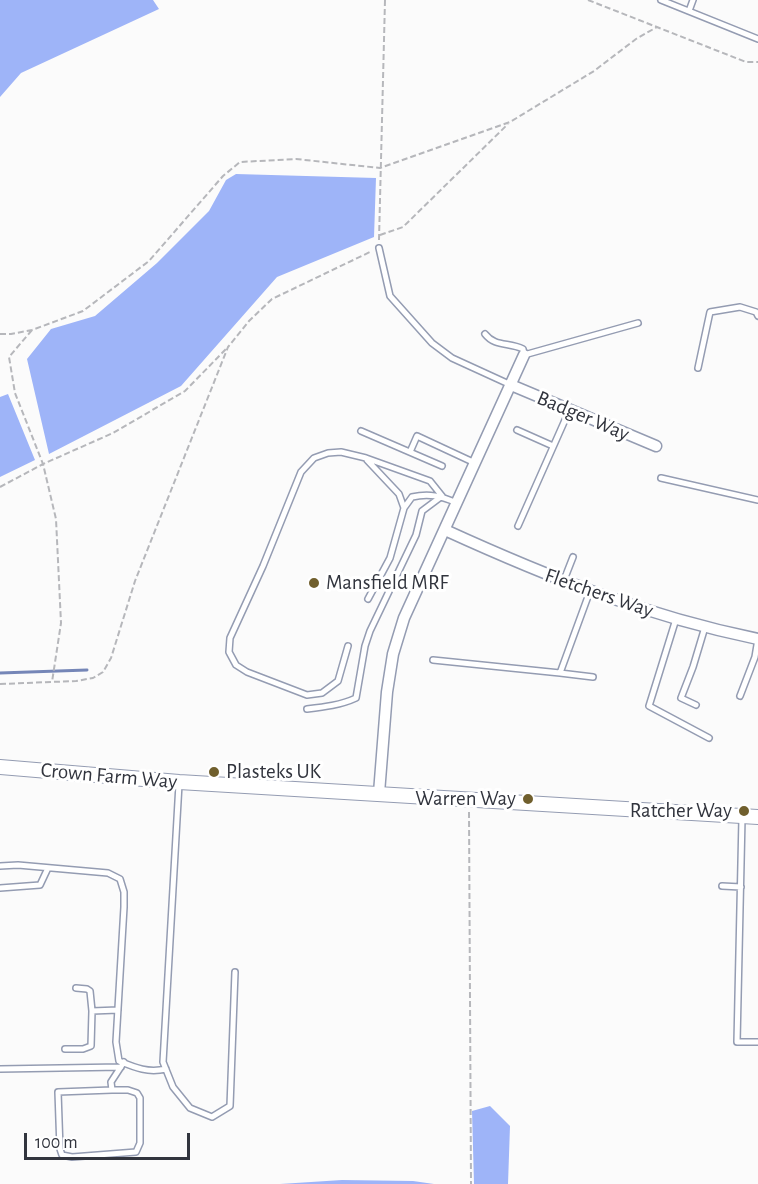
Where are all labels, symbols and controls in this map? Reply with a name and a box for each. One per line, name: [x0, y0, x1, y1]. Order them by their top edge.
street label: Badger Way: [533, 385, 633, 447]
street label: Fletchers Way: [541, 563, 657, 623]
place label: Mansfield MRF: [326, 570, 449, 596]
marker: Mansfield MRF: [307, 576, 321, 590]
street label: Crown Farm Way: [40, 757, 178, 795]
place label: Plasteks UK: [226, 759, 321, 785]
marker: Plasteks UK: [207, 765, 221, 779]
place label: Warren Way: [415, 786, 516, 812]
marker: Warren Way: [521, 792, 535, 806]
place label: Ratcher Way: [630, 798, 732, 824]
marker: Ratcher Way: [737, 804, 751, 818]
scale bar: [27, 1121, 194, 1159]
text: 100 m: [35, 1134, 78, 1152]

